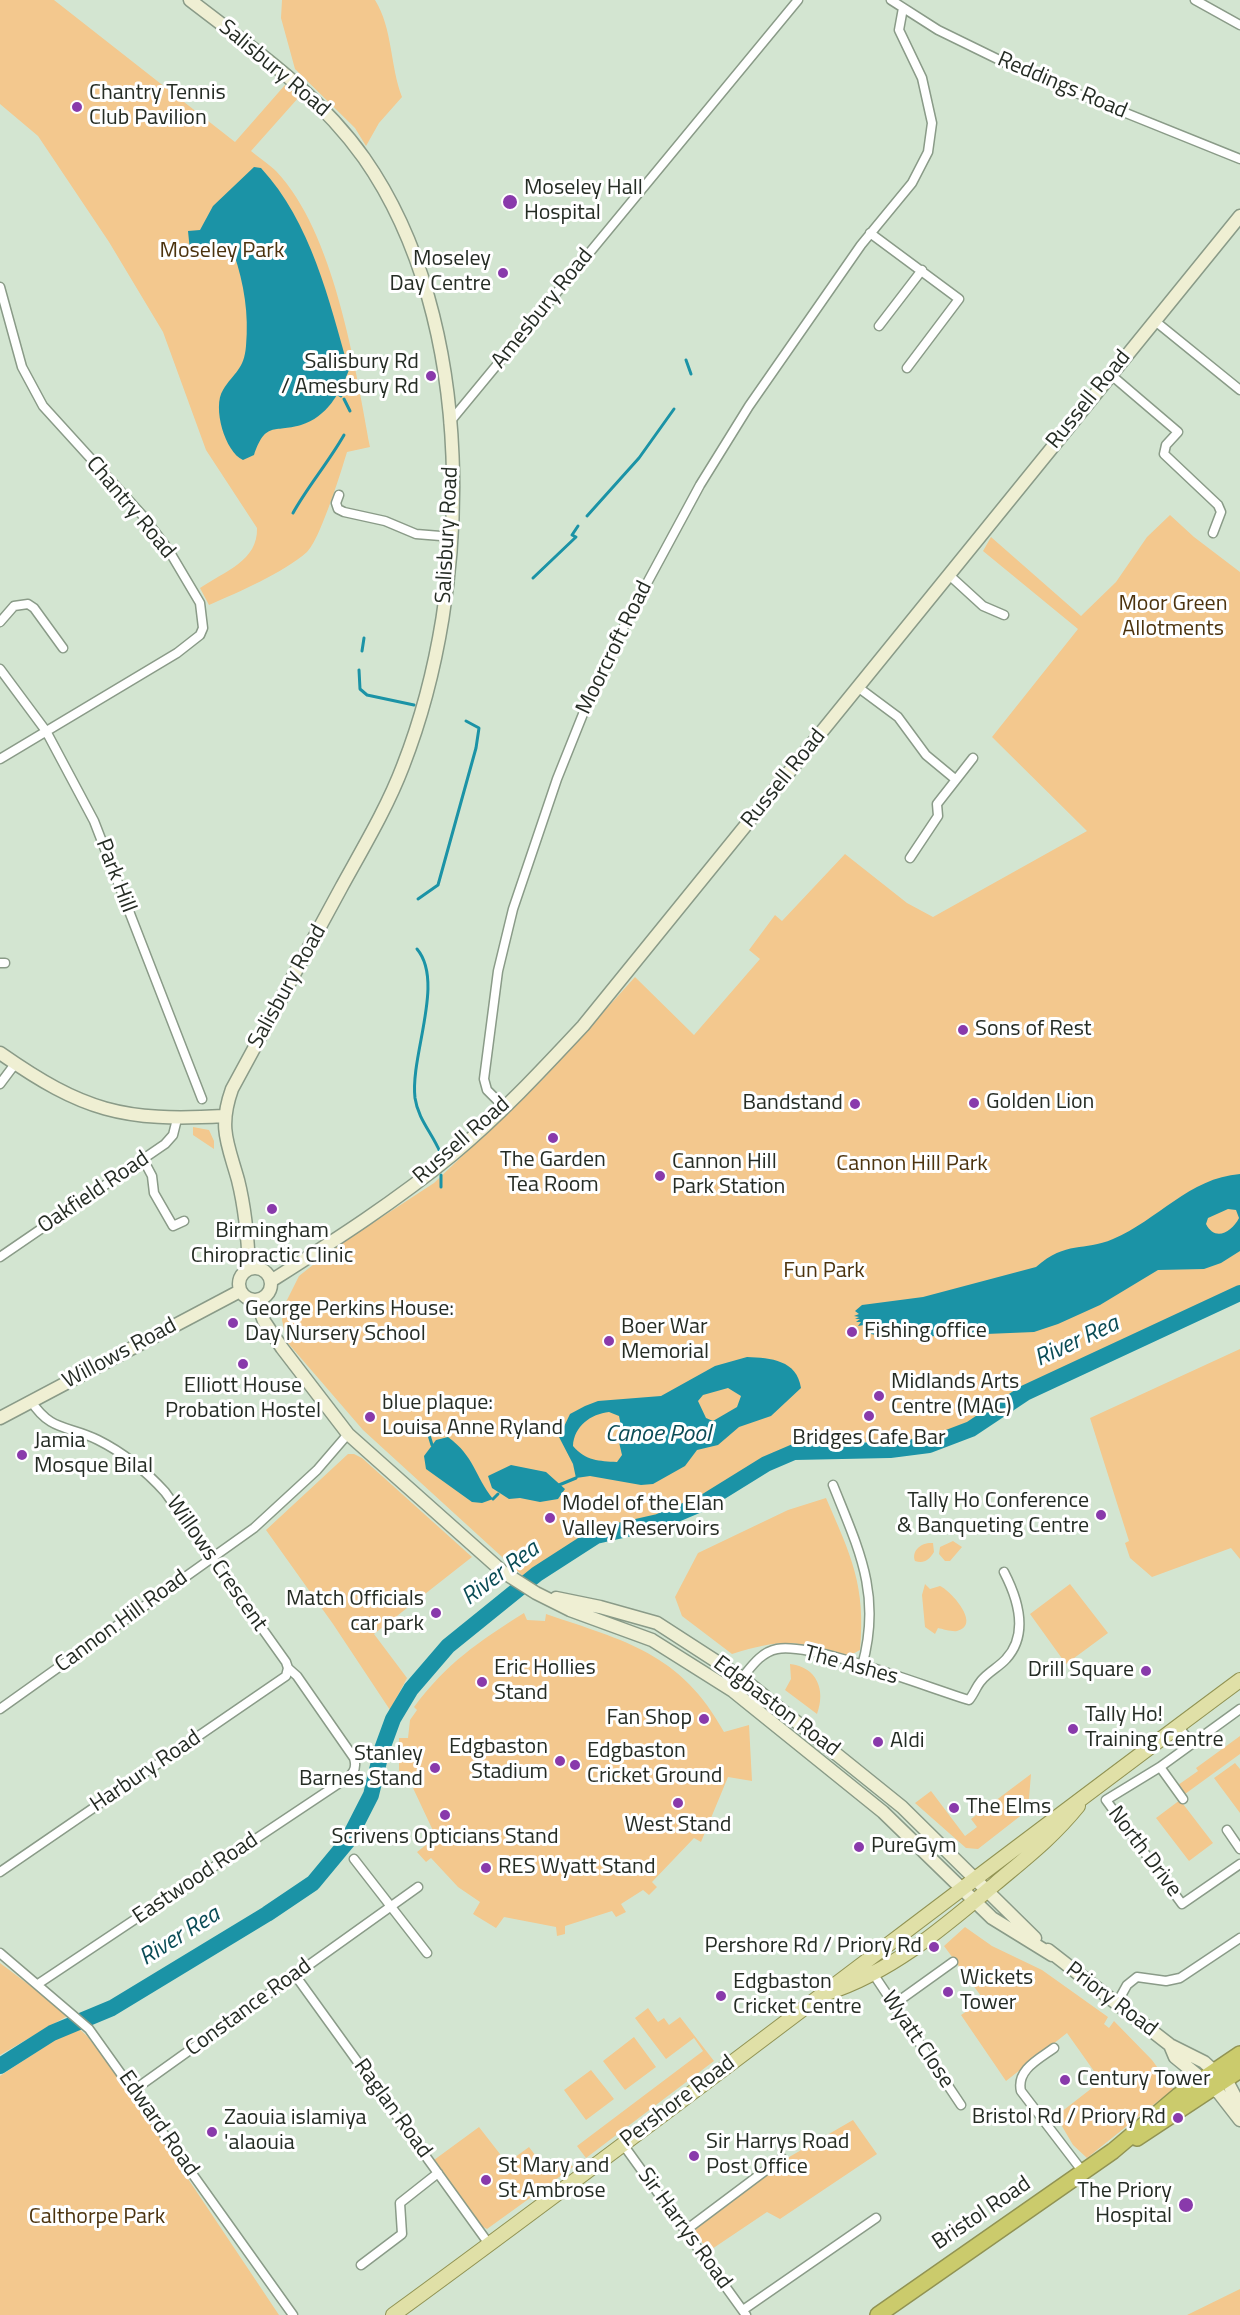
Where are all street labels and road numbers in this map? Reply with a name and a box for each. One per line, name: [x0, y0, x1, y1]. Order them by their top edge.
street label: Salisbury Road: [213, 15, 335, 123]
street label: Reddings Road: [993, 47, 1131, 125]
street label: Amesbury Road: [487, 244, 599, 374]
street label: Russell Road: [1041, 345, 1137, 455]
street label: Chantry Road: [80, 452, 180, 564]
street label: Salisbury Road: [431, 466, 465, 604]
street label: Moorcroft Road: [571, 577, 659, 719]
street label: Russell Road: [736, 724, 832, 834]
street label: Park Hill: [89, 835, 141, 917]
street label: Salisbury Road: [243, 921, 333, 1053]
street label: Russell Road: [408, 1092, 516, 1190]
street label: Oakfield Road: [33, 1146, 155, 1240]
street label: Willows Road: [58, 1313, 182, 1395]
street label: Willows Crescent: [160, 1492, 272, 1636]
street label: Cannon Hill Road: [51, 1565, 193, 1679]
street label: The Ashes: [801, 1641, 901, 1691]
street label: Edgbaston Road: [708, 1651, 844, 1763]
street label: Harbury Road: [86, 1725, 206, 1819]
street label: North Drive: [1101, 1802, 1187, 1902]
street label: Eastwood Road: [128, 1827, 264, 1931]
street label: Constance Road: [181, 1954, 317, 2062]
street label: Priory Road: [1060, 1957, 1162, 2043]
street label: Wyatt Close: [875, 1987, 959, 2093]
street label: Pershore Road: [616, 2050, 740, 2154]
street label: Raglan Road: [347, 2054, 437, 2164]
street label: Edward Road: [112, 2066, 204, 2182]
street label: Sir Harrys Road: [631, 2163, 737, 2295]
street label: Bristol Road: [928, 2171, 1036, 2257]

